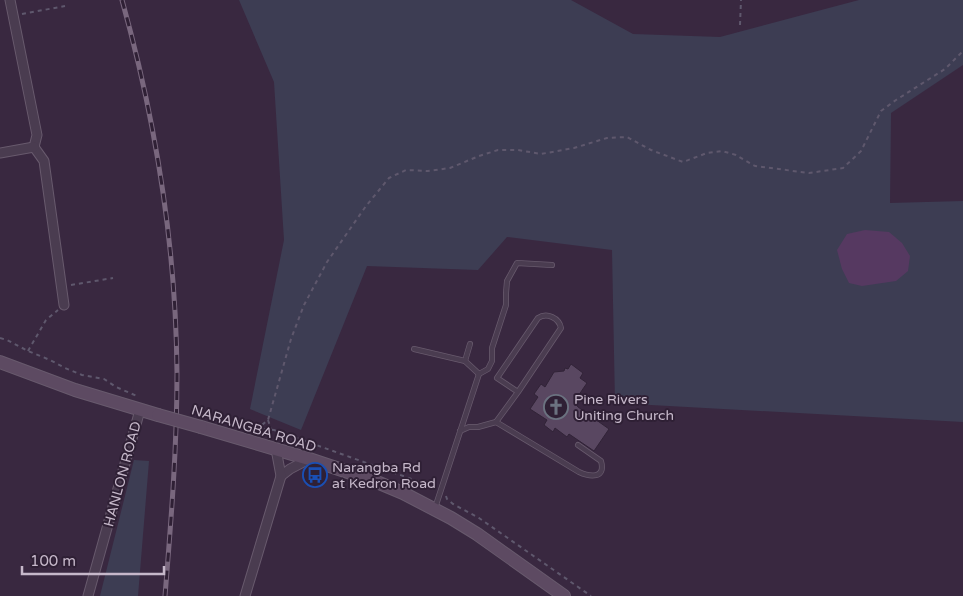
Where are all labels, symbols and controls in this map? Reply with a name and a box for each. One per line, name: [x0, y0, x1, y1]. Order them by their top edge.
place label: Pine Rivers Uniting Church: [574, 391, 674, 424]
church icon: Pine Rivers Uniting Church: [543, 394, 569, 420]
street label: NARANGBA ROAD: [189, 401, 318, 456]
street label: HANLON ROAD: [100, 419, 145, 529]
place label: Narangba Rd at Kedron Road: [332, 459, 436, 492]
bus stop icon: Narangba Rd at Kedron Road: [302, 462, 328, 488]
scale bar: [22, 544, 165, 576]
text: 100 m: [30, 552, 76, 570]

